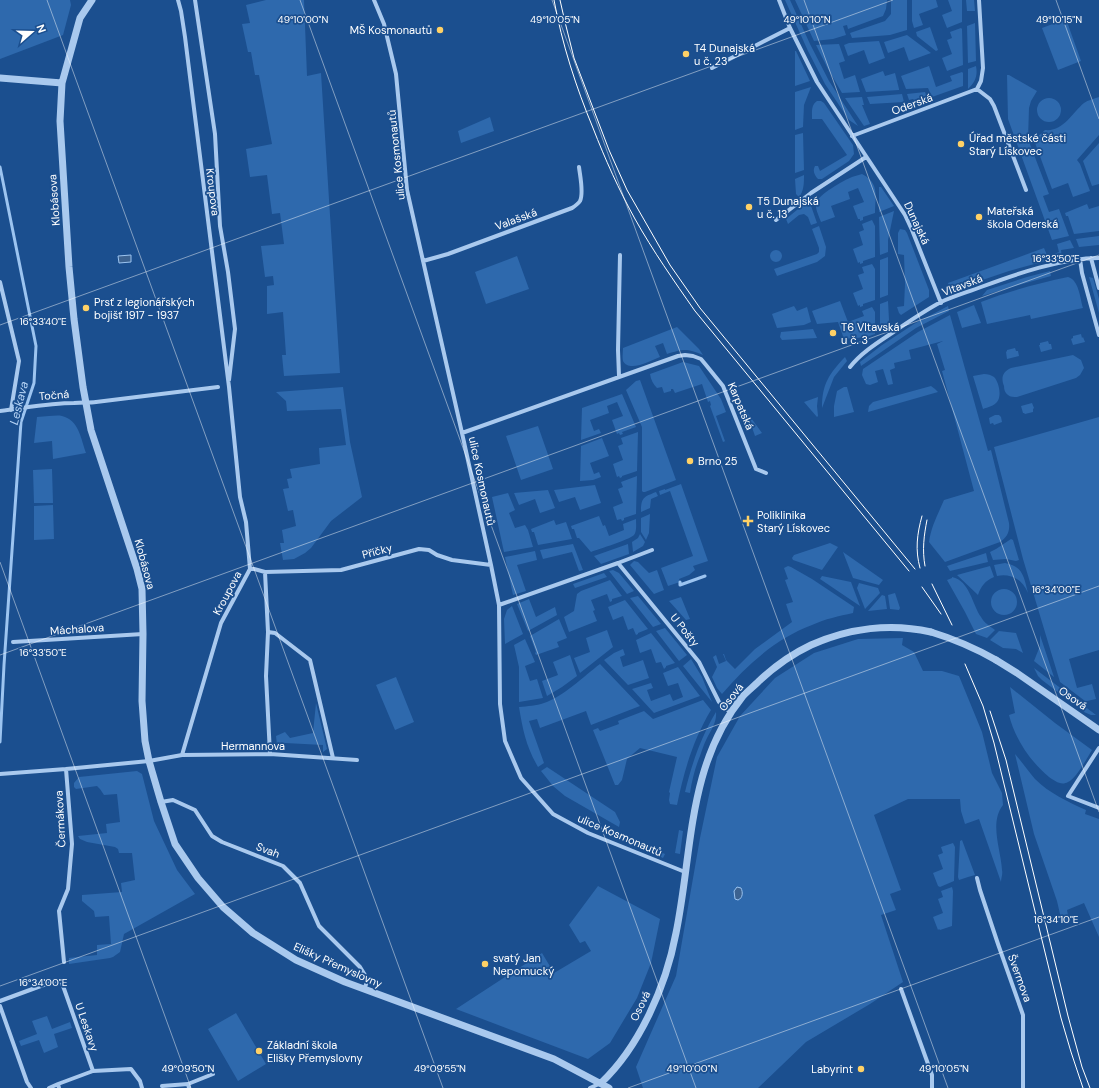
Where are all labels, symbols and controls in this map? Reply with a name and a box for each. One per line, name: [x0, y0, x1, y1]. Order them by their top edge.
north arrow: [12, 12, 52, 52]
text: 49°10'00"N: [278, 13, 328, 26]
text: 49°10'05"N: [530, 13, 580, 26]
text: 49°10'10"N: [783, 13, 831, 26]
text: 49°10'15"N: [1036, 13, 1082, 26]
text: N: [33, 22, 49, 35]
place label: MŠ Kosmonautů: [350, 23, 432, 37]
marker: MŠ Kosmonautů: [435, 25, 445, 35]
place label: T4 Dunajská u č. 23: [694, 41, 755, 68]
marker: T4 Dunajská u č. 23: [681, 49, 691, 59]
street label: Oderská: [890, 90, 934, 118]
street label: ulice Kosmonautů: [384, 109, 408, 201]
place label: Úřad městské části Starý Lískovec: [969, 131, 1066, 158]
marker: Úřad městské části Starý Lískovec: [956, 139, 966, 149]
street label: Kroupova: [203, 167, 223, 217]
street label: Klobásova: [45, 174, 63, 226]
place label: T5 Dunajská u č. 13: [757, 194, 819, 221]
street label: Dunajská: [901, 199, 933, 247]
marker: T5 Dunajská u č. 13: [744, 202, 754, 212]
place label: Mateřská škola Oderská: [987, 204, 1058, 231]
street label: Valašská: [493, 205, 539, 233]
marker: Mateřská škola Oderská: [974, 212, 984, 222]
text: 16°33'50"E: [1032, 252, 1080, 265]
street label: Vltavská: [940, 271, 984, 299]
place label: Prsť z legionářských bojišť 1917 - 1937: [94, 295, 195, 322]
marker: Prsť z legionářských bojišť 1917 - 1937: [81, 303, 91, 313]
text: 16°33'40"E: [19, 315, 67, 328]
place label: T6 Vltavská u č. 3: [841, 320, 899, 347]
marker: T6 Vltavská u č. 3: [828, 328, 838, 338]
water label: Leskava: [6, 379, 32, 426]
street label: Karpatská: [725, 380, 757, 432]
street label: Točná: [38, 387, 70, 403]
street label: ulice Kosmonautů: [466, 435, 498, 527]
place label: Brno 25: [698, 454, 738, 468]
marker: Brno 25: [685, 456, 695, 466]
place label: Poliklinika Starý Lískovec: [757, 508, 830, 535]
marker: Poliklinika Starý Lískovec: [742, 515, 754, 527]
street label: Klobásova: [132, 537, 158, 591]
street label: Příčky: [360, 540, 394, 562]
street label: Kroupova: [210, 569, 244, 617]
text: 16°34'00"E: [1032, 583, 1081, 596]
street label: U Pošty: [667, 611, 703, 649]
street label: Máchalova: [50, 620, 104, 638]
text: 16°33'50"E: [19, 646, 67, 659]
street label: Osová: [716, 680, 746, 714]
street label: Osová: [1056, 683, 1090, 713]
street label: Hermannova: [221, 739, 285, 753]
street label: Čermákova: [52, 790, 68, 848]
street label: ulice Kosmonautů: [576, 811, 664, 859]
street label: Svah: [254, 839, 282, 861]
text: 16°34'10"E: [1034, 913, 1079, 926]
street label: Elišky Přemyslovny: [291, 939, 385, 991]
place label: svatý Jan Nepomucký: [493, 951, 554, 978]
street label: Švermova: [1005, 952, 1035, 1004]
marker: svatý Jan Nepomucký: [480, 959, 490, 969]
text: 16°34'00"E: [19, 976, 68, 989]
street label: Osová: [627, 989, 653, 1023]
street label: U Leskavy: [72, 1001, 102, 1053]
place label: Základní škola Elišky Přemyslovny: [267, 1038, 363, 1065]
marker: Základní škola Elišky Přemyslovny: [254, 1046, 264, 1056]
text: 49°09'50"N: [162, 1062, 215, 1075]
text: 49°09'55"N: [414, 1062, 466, 1075]
text: 49°10'00"N: [667, 1062, 717, 1075]
place label: Labyrint: [811, 1062, 853, 1076]
text: 49°10'05"N: [919, 1062, 969, 1075]
marker: Labyrint: [856, 1064, 866, 1074]

